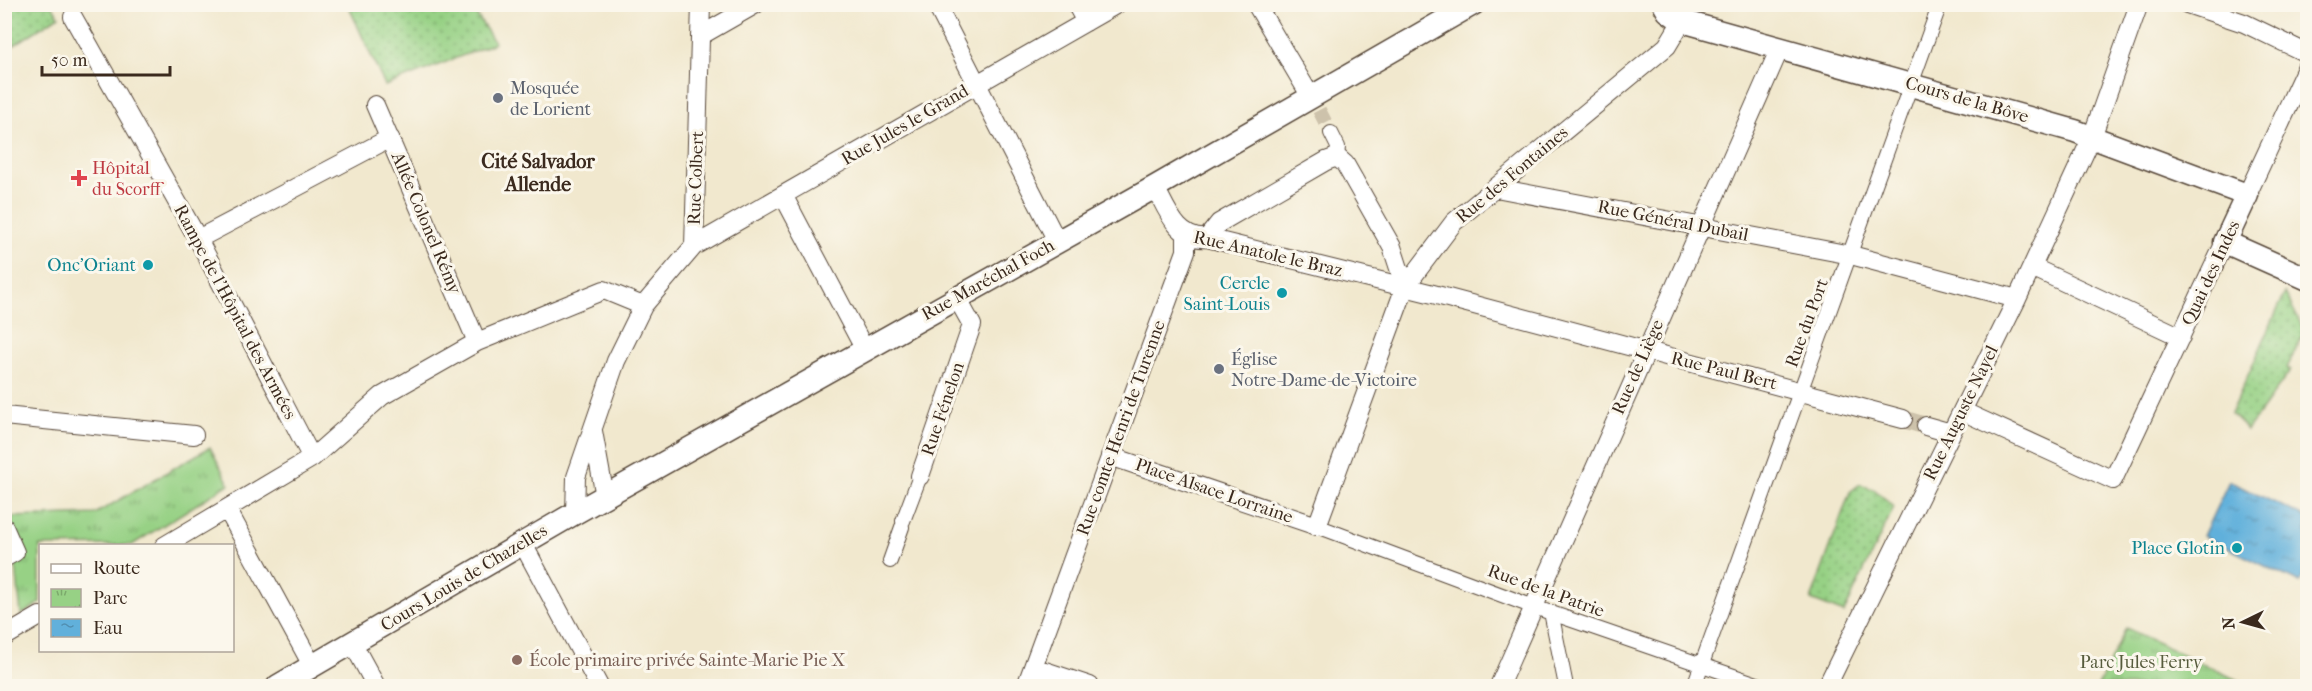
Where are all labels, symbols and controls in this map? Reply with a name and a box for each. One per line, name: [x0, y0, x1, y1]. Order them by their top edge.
scale bar: [42, 39, 170, 77]
text: 50 m: [51, 50, 88, 71]
street label: Cours de la Bôve: [1903, 72, 2031, 128]
place label: Mosquée de Lorient: [510, 78, 592, 120]
street label: Rue Jules le Grand: [838, 80, 972, 170]
marker: Mosquée de Lorient: [491, 91, 505, 105]
street label: Rue des Fontaines: [1452, 122, 1573, 228]
street label: Rue Colbert: [684, 130, 708, 225]
street label: Allée Colonel Rémy: [386, 148, 466, 298]
district label: Cité Salvador Allende: [481, 150, 595, 196]
place label: Hôpital du Scorff: [92, 158, 165, 200]
marker: Hôpital du Scorff: [70, 169, 88, 187]
street label: Rue Général Dubail: [1596, 196, 1750, 246]
street label: Rampe de l'Hôpital des Armées: [169, 201, 301, 423]
street label: Quai des Indes: [2177, 217, 2245, 329]
street label: Rue Anatole le Braz: [1191, 227, 1345, 281]
street label: Rue Maréchal Foch: [918, 235, 1058, 325]
place label: Onc'Oriant: [47, 255, 137, 276]
marker: Onc'Oriant: [141, 258, 155, 272]
place label: Cercle Saint-Louis: [1184, 273, 1270, 315]
street label: Rue du Port: [1781, 275, 1833, 370]
marker: Cercle Saint-Louis: [1275, 286, 1289, 300]
street label: Rue de Liège: [1608, 316, 1668, 418]
street label: Rue comte Henri de Turenne: [1072, 317, 1170, 538]
street label: Rue Auguste Nayel: [1919, 342, 2003, 484]
place label: Église Notre-Dame-de-Victoire: [1231, 348, 1417, 391]
street label: Rue Paul Bert: [1669, 348, 1780, 394]
street label: Rue Fénelon: [917, 359, 969, 459]
marker: Église Notre-Dame-de-Victoire: [1212, 362, 1226, 376]
street label: Place Alsace Lorraine: [1132, 454, 1296, 528]
street label: Cours Louis de Chazelles: [377, 520, 551, 636]
place label: Place Glotin: [2131, 538, 2226, 559]
marker: Place Glotin: [2230, 541, 2244, 555]
legend: [39, 544, 234, 652]
text: Route: [93, 558, 140, 579]
street label: Rue de la Patrie: [1485, 560, 1607, 622]
text: Parc: [93, 588, 128, 609]
north arrow: [2213, 592, 2273, 652]
text: N: [2218, 616, 2239, 630]
text: Eau: [93, 618, 122, 639]
place label: École primaire privée Sainte-Marie Pie X: [529, 649, 845, 671]
park label: Parc Jules Ferry: [2080, 652, 2204, 673]
marker: École primaire privée Sainte-Marie Pie X: [510, 653, 524, 667]

